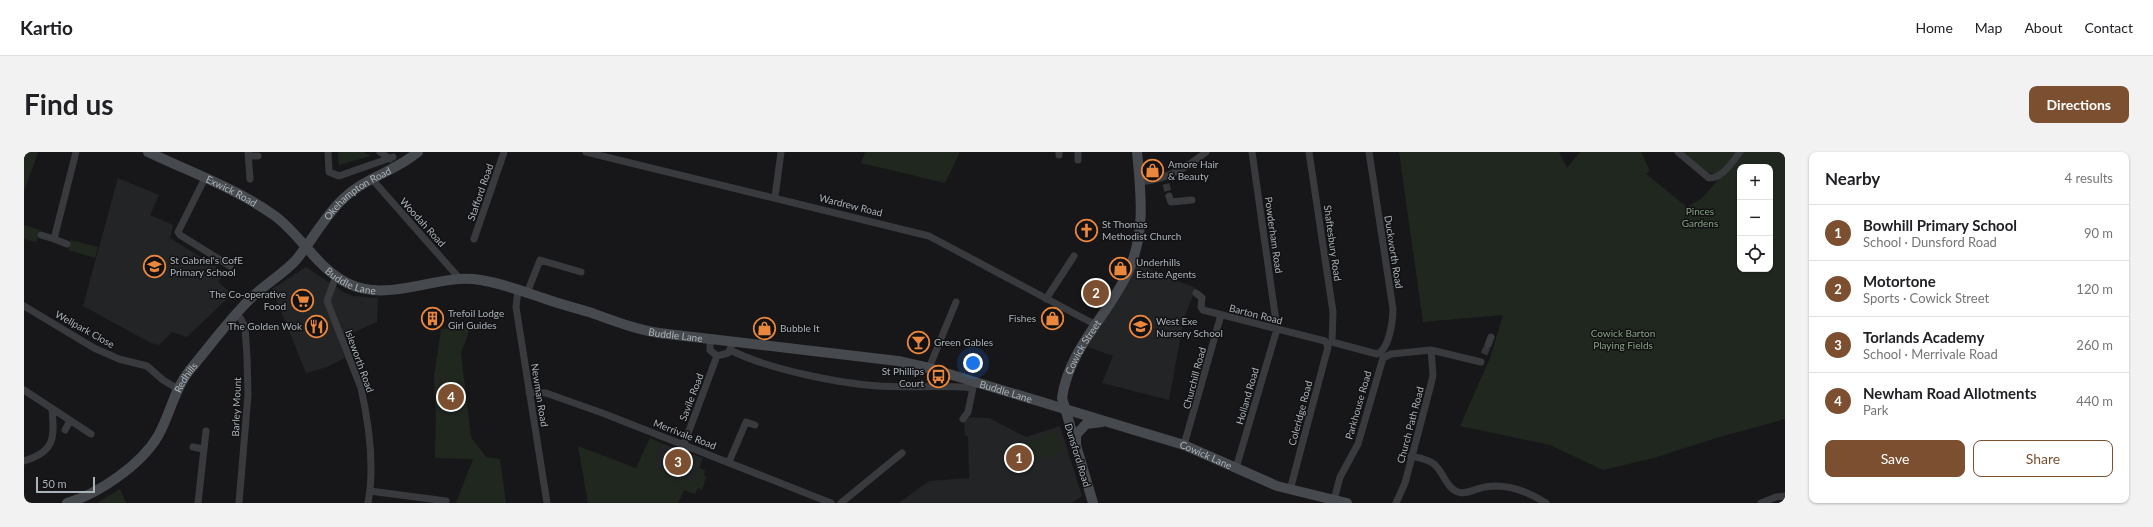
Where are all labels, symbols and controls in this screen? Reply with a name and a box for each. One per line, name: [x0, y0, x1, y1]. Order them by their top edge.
text: Kartio: [20, 16, 73, 39]
text: Home: [1915, 19, 1953, 36]
text: Map: [1975, 19, 2002, 36]
text: About: [2024, 19, 2062, 36]
text: Contact: [2084, 19, 2133, 36]
button: Directions: [2029, 86, 2129, 123]
text: Find us: [24, 87, 114, 121]
shop icon: Amore Hair & Beauty: [1140, 157, 1166, 183]
place label: Amore Hair & Beauty: [1168, 158, 1219, 182]
street label: Stafford Road: [465, 162, 495, 222]
street label: Okehampton Road: [321, 164, 393, 222]
map controls: [1737, 164, 1773, 272]
button: +: [1737, 164, 1773, 200]
text: Nearby: [1825, 168, 1880, 189]
text: 4 results: [2065, 170, 2113, 186]
street label: Exwick Road: [204, 173, 259, 209]
street label: Wardrew Road: [818, 191, 884, 219]
street label: Woodah Road: [398, 195, 448, 249]
street label: Powderham Road: [1263, 196, 1285, 274]
button: −: [1737, 200, 1773, 236]
street label: Shaftesbury Road: [1322, 204, 1344, 282]
park label: Pinces Gardens: [1682, 205, 1718, 229]
street label: Duckworth Road: [1382, 215, 1406, 289]
text: Bowhill Primary School: [1863, 216, 2017, 234]
church icon: St Thomas Methodist Church: [1074, 217, 1100, 243]
place label: St Thomas Methodist Church: [1102, 218, 1181, 242]
text: 1: [1834, 225, 1842, 241]
text: 90 m: [2084, 225, 2113, 241]
text: School · Dunsford Road: [1863, 234, 1997, 250]
button: locate: [1737, 236, 1773, 272]
school or university icon: St Gabriel's CofE Primary School: [141, 253, 167, 279]
place label: St Gabriel's CofE Primary School: [170, 254, 243, 278]
shop icon: Underhills Estate Agents: [1108, 255, 1134, 281]
place label: Underhills Estate Agents: [1136, 256, 1196, 280]
street label: Buddle Lane: [323, 265, 376, 296]
text: Motortone: [1863, 272, 1936, 290]
pin: 2: [1083, 278, 1109, 308]
text: 2: [1834, 281, 1842, 297]
text: 120 m: [2076, 281, 2113, 297]
supermarket icon: The Co-operative Food: [289, 287, 315, 313]
place label: The Co-operative Food: [209, 288, 286, 312]
text: Sports · Cowick Street: [1863, 290, 1989, 306]
street label: Barton Road: [1228, 302, 1284, 326]
shop icon: Fishes: [1039, 305, 1065, 331]
building icon: Trefoil Lodge Girl Guides: [419, 306, 445, 332]
place label: Trefoil Lodge Girl Guides: [448, 307, 504, 331]
street label: Wellpark Close: [53, 308, 117, 350]
place label: Fishes: [1008, 312, 1036, 324]
restaurant icon: The Golden Wok: [304, 313, 330, 339]
school or university icon: West Exe Nursery School: [1128, 314, 1154, 340]
shop icon: Bubble It: [751, 315, 777, 341]
place label: West Exe Nursery School: [1156, 315, 1223, 339]
street label: Cowick Street: [1062, 317, 1103, 376]
place label: The Golden Wok: [228, 320, 303, 332]
place label: Bubble It: [780, 322, 820, 334]
street label: Buddle Lane: [647, 325, 703, 344]
park label: Cowick Barton Playing Fields: [1591, 327, 1655, 351]
street label: Isleworth Road: [343, 328, 377, 394]
text: Torlands Academy: [1863, 328, 1984, 346]
bar icon: Green Gables: [906, 329, 932, 355]
place label: Green Gables: [934, 336, 993, 348]
text: 3: [1834, 337, 1842, 353]
text: 260 m: [2076, 337, 2113, 353]
street label: Churchill Road: [1180, 346, 1208, 410]
text: School · Merrivale Road: [1863, 346, 1998, 362]
your location: [963, 353, 983, 373]
street label: Redhills: [171, 360, 200, 394]
street label: Newman Road: [529, 362, 551, 428]
bus stop icon: St Phillips Court: [926, 364, 952, 390]
place label: St Phillips Court: [882, 365, 924, 389]
street label: Holland Road: [1233, 366, 1261, 426]
street label: Parkhouse Road: [1342, 369, 1374, 441]
street label: Savile Road: [676, 371, 706, 423]
street label: Barley Mount: [229, 377, 243, 437]
street label: Buddle Lane: [978, 378, 1034, 405]
street label: Coleridge Road: [1286, 379, 1314, 447]
pin: 4: [438, 382, 464, 412]
text: Newham Road Allotments: [1863, 384, 2037, 402]
street label: Church Path Road: [1394, 385, 1426, 465]
text: 4: [1834, 393, 1842, 409]
text: 440 m: [2076, 393, 2113, 409]
text: Park: [1863, 402, 1888, 418]
street label: Merrivale Road: [652, 416, 718, 452]
street label: Dunsford Road: [1063, 422, 1093, 488]
street label: Cowick Lane: [1178, 438, 1234, 471]
button: Save: [1825, 440, 1965, 477]
button: Share: [1973, 440, 2113, 477]
pin: 1: [1006, 443, 1032, 473]
pin: 3: [665, 447, 691, 477]
scale bar: [36, 475, 95, 494]
text: 50 m: [42, 477, 67, 490]

